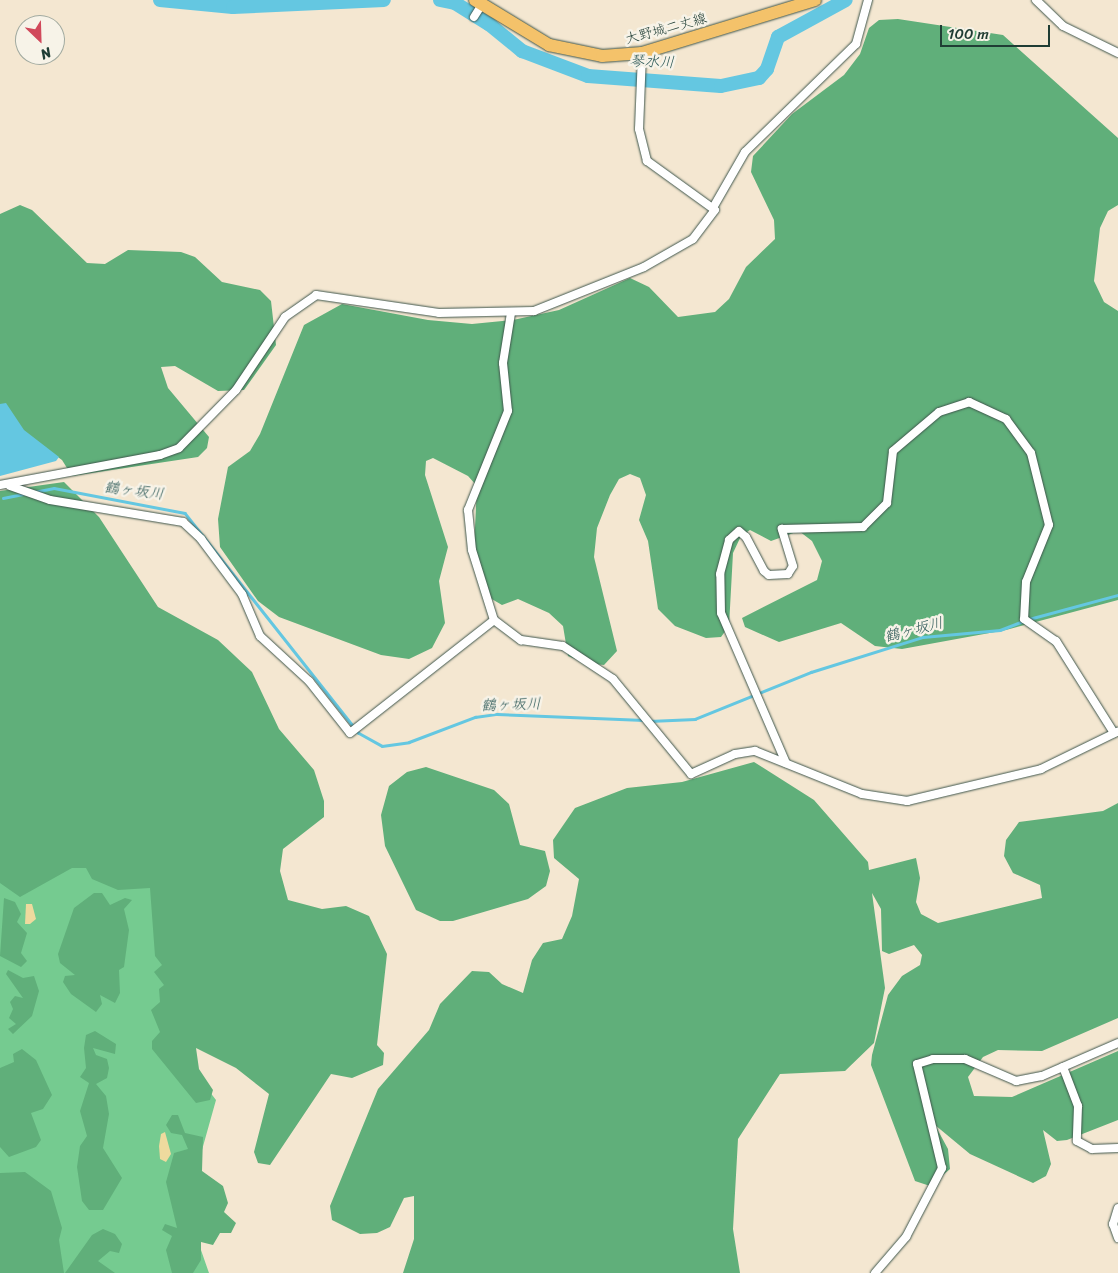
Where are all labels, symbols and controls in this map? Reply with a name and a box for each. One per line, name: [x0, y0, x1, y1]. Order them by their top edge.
street label: 大野城二丈線: [623, 10, 709, 48]
north arrow: [15, 15, 65, 65]
scale bar: [943, 15, 1053, 47]
text: 100 m: [948, 21, 989, 47]
text: N: [36, 40, 55, 67]
water label: 琴水川: [629, 52, 675, 72]
water label: 鶴ヶ坂川: [103, 478, 165, 504]
water label: 鶴ヶ坂川: [883, 614, 945, 646]
water label: 鶴ヶ坂川: [481, 695, 541, 715]

